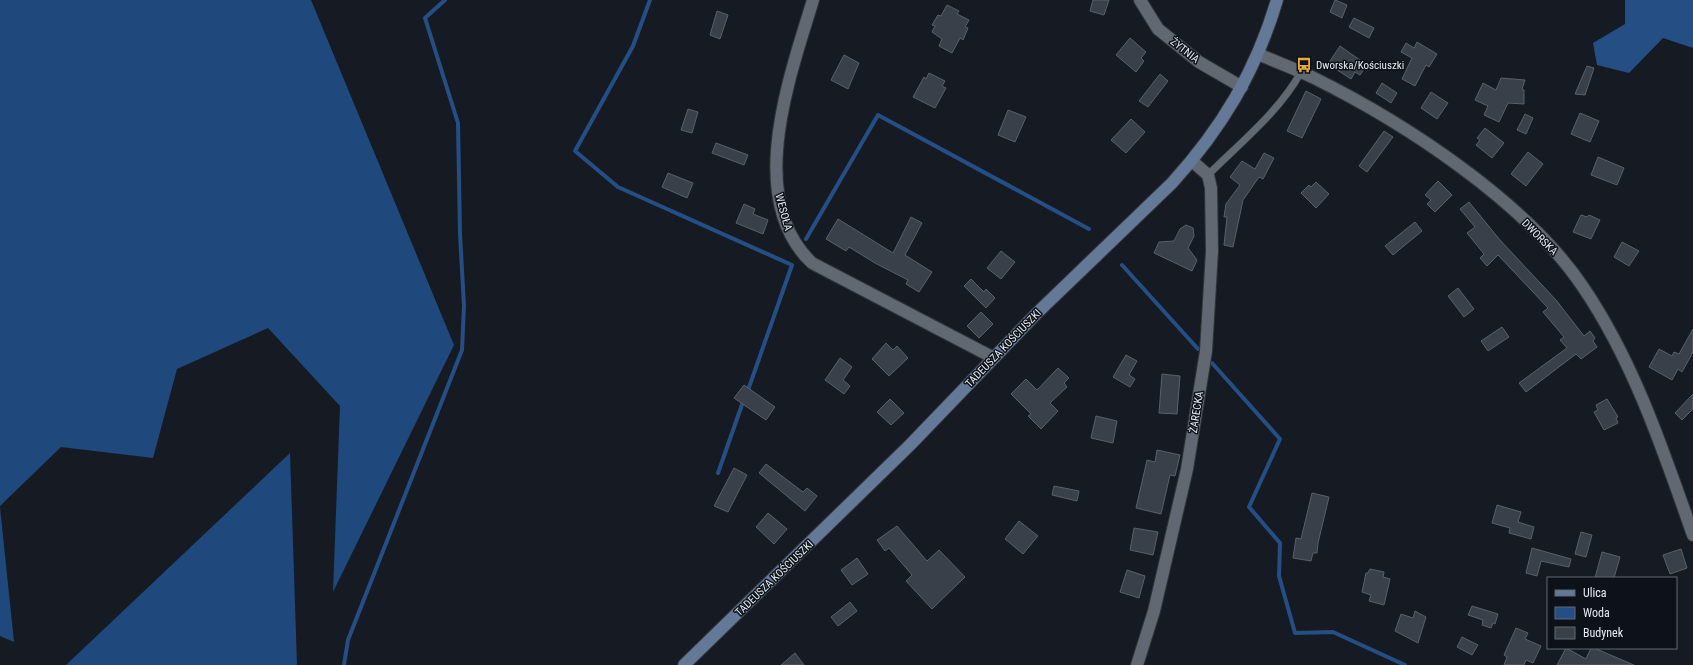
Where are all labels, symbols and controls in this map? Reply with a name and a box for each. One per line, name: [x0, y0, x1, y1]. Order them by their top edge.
street label: ŻYTNIA: [1168, 35, 1202, 66]
bus stop icon: Dworska/Kościuszki: [1295, 56, 1313, 74]
place label: Dworska/Kościuszki: [1316, 59, 1404, 72]
street label: WESOŁA: [772, 192, 795, 233]
street label: DWORSKA: [1519, 217, 1561, 258]
street label: TADEUSZA KOŚCIUSZKI: [963, 307, 1044, 390]
street label: ŻARECKA: [1187, 390, 1206, 434]
street label: TADEUSZA KOŚCIUSZKI: [733, 538, 816, 619]
legend: [1547, 577, 1677, 649]
text: Ulica: [1583, 586, 1607, 600]
text: Woda: [1583, 606, 1610, 620]
text: Budynek: [1583, 626, 1624, 640]

